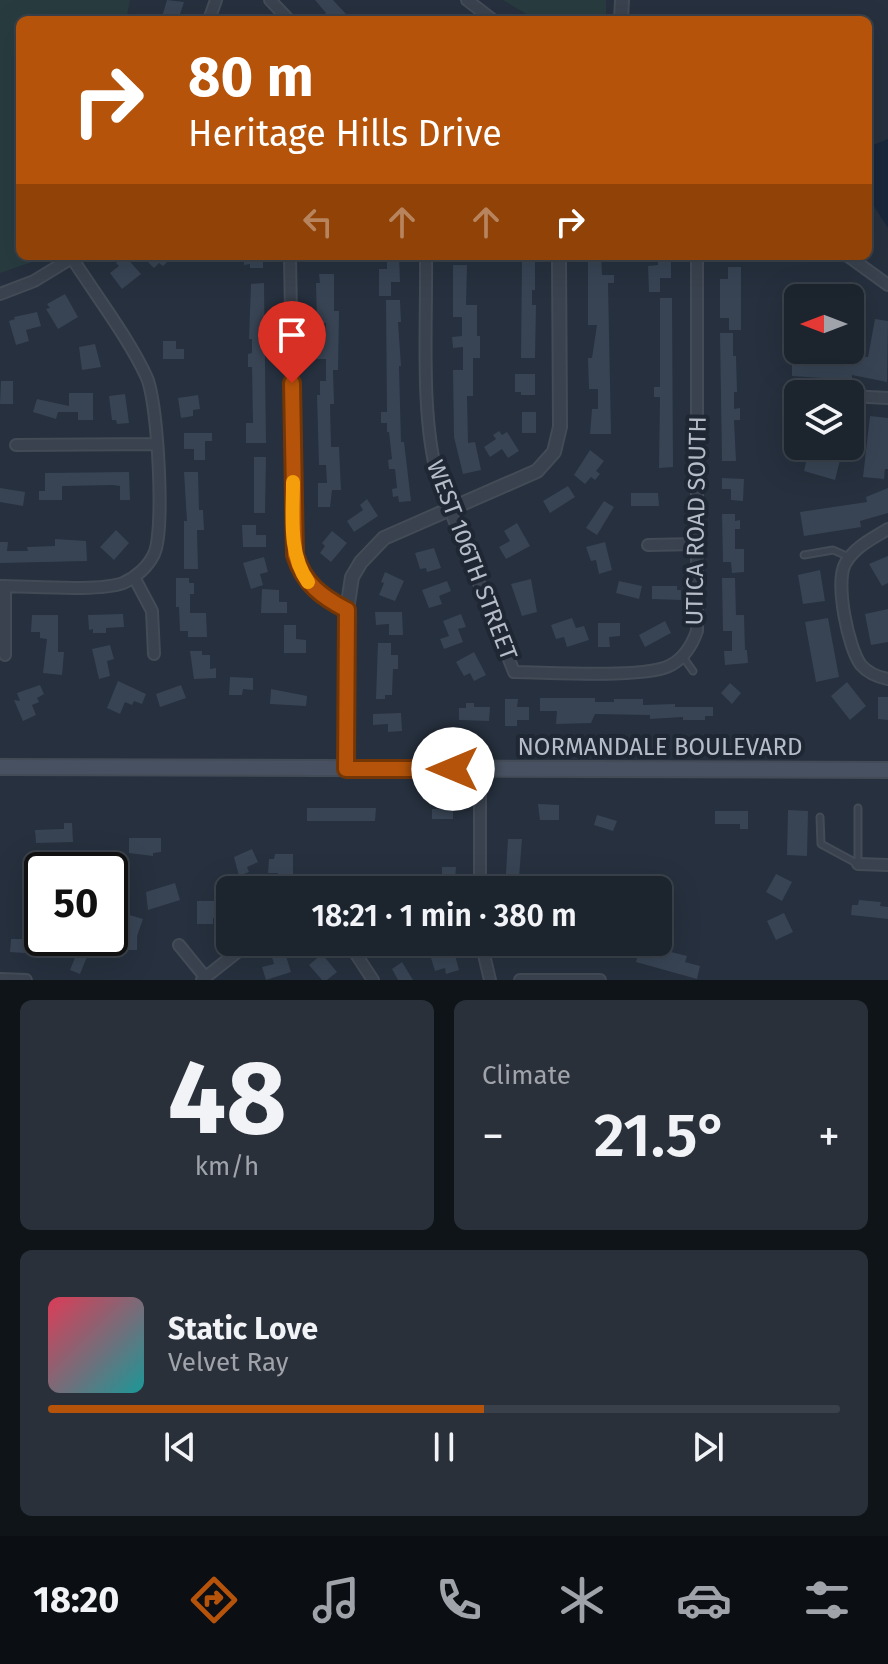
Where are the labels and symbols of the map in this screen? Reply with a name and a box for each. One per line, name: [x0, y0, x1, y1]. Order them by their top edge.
north arrow: [784, 284, 864, 364]
pin: [258, 301, 326, 383]
street label: UTICA ROAD SOUTH: [680, 416, 712, 626]
street label: WEST 106TH STREET: [421, 456, 523, 664]
position arrow: [411, 727, 495, 811]
street label: NORMANDALE BOULEVARD: [517, 733, 803, 761]
speed limit sign: 50: [24, 852, 128, 956]

